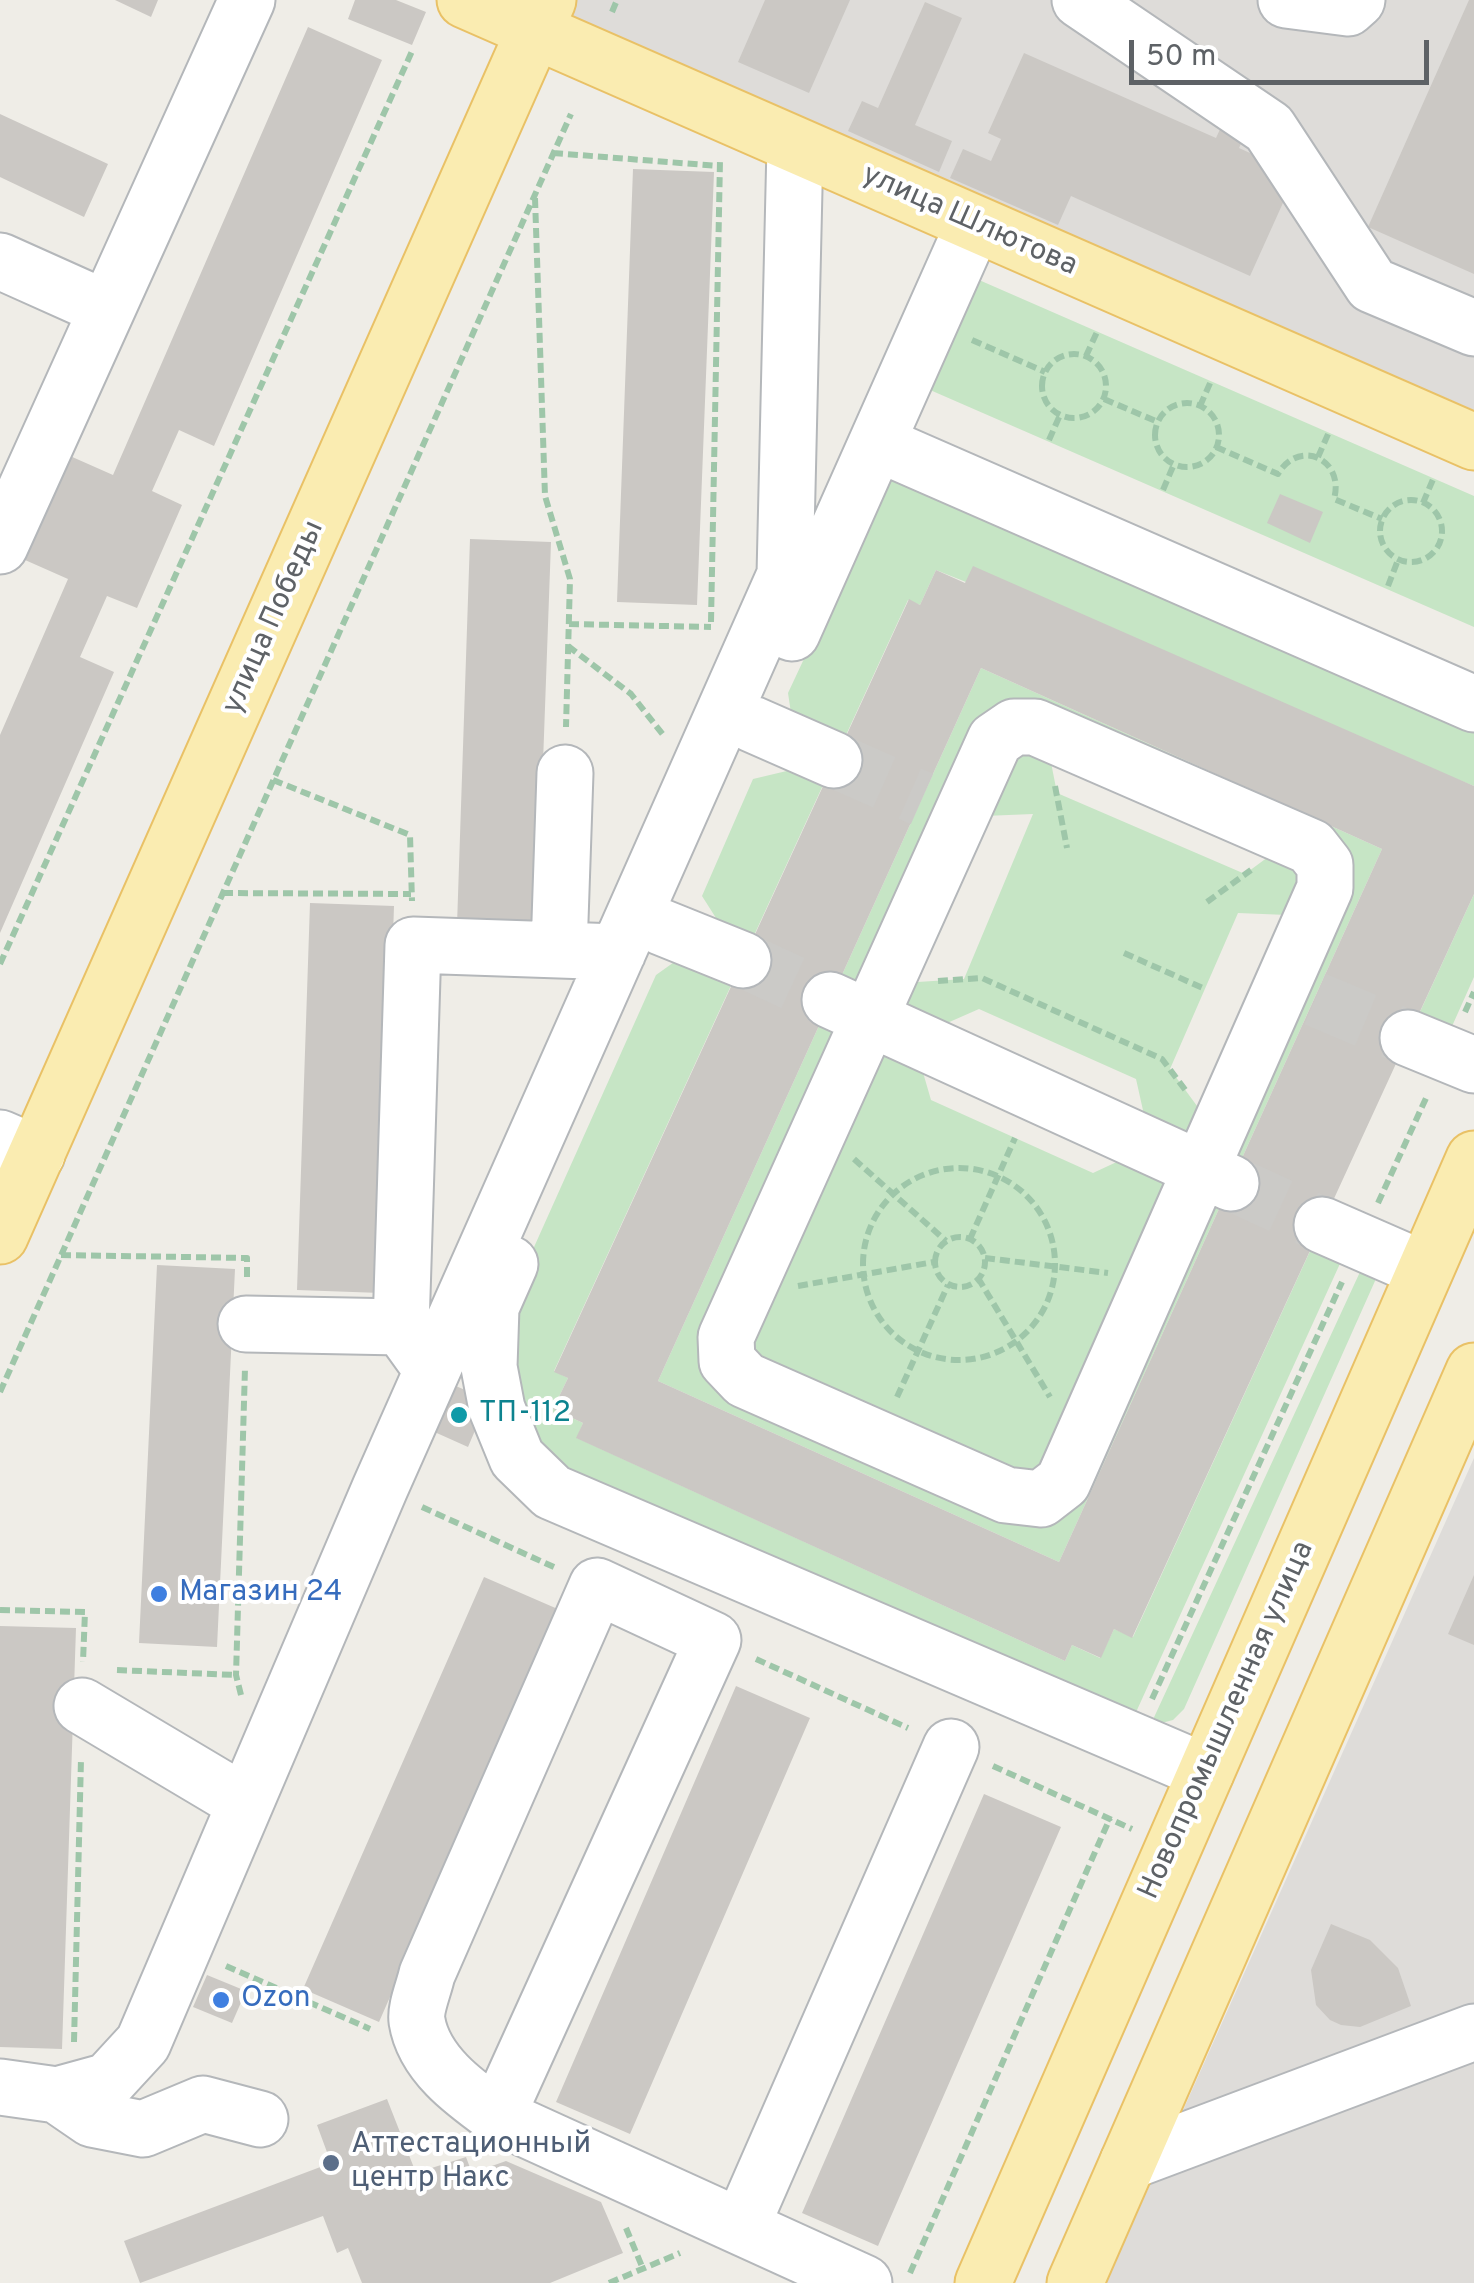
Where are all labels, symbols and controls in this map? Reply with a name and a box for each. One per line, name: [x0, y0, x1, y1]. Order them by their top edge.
scale bar: [1134, 20, 1434, 82]
text: 50 m: [1146, 39, 1216, 76]
street label: улица Шлютова: [856, 158, 1082, 286]
street label: улица Победы: [216, 516, 334, 720]
place label: ТП-112: [479, 1397, 571, 1433]
marker: ТП-112: [448, 1404, 470, 1426]
street label: Новопромышленная улица: [1133, 1536, 1323, 1906]
place label: Магазин 24: [179, 1576, 342, 1612]
marker: Магазин 24: [148, 1583, 170, 1605]
place label: Ozon: [241, 1982, 311, 2018]
marker: Ozon: [210, 1989, 232, 2011]
place label: Аттестационный центр Накс: [351, 2128, 591, 2198]
marker: Аттестационный центр Накс: [320, 2152, 342, 2174]

